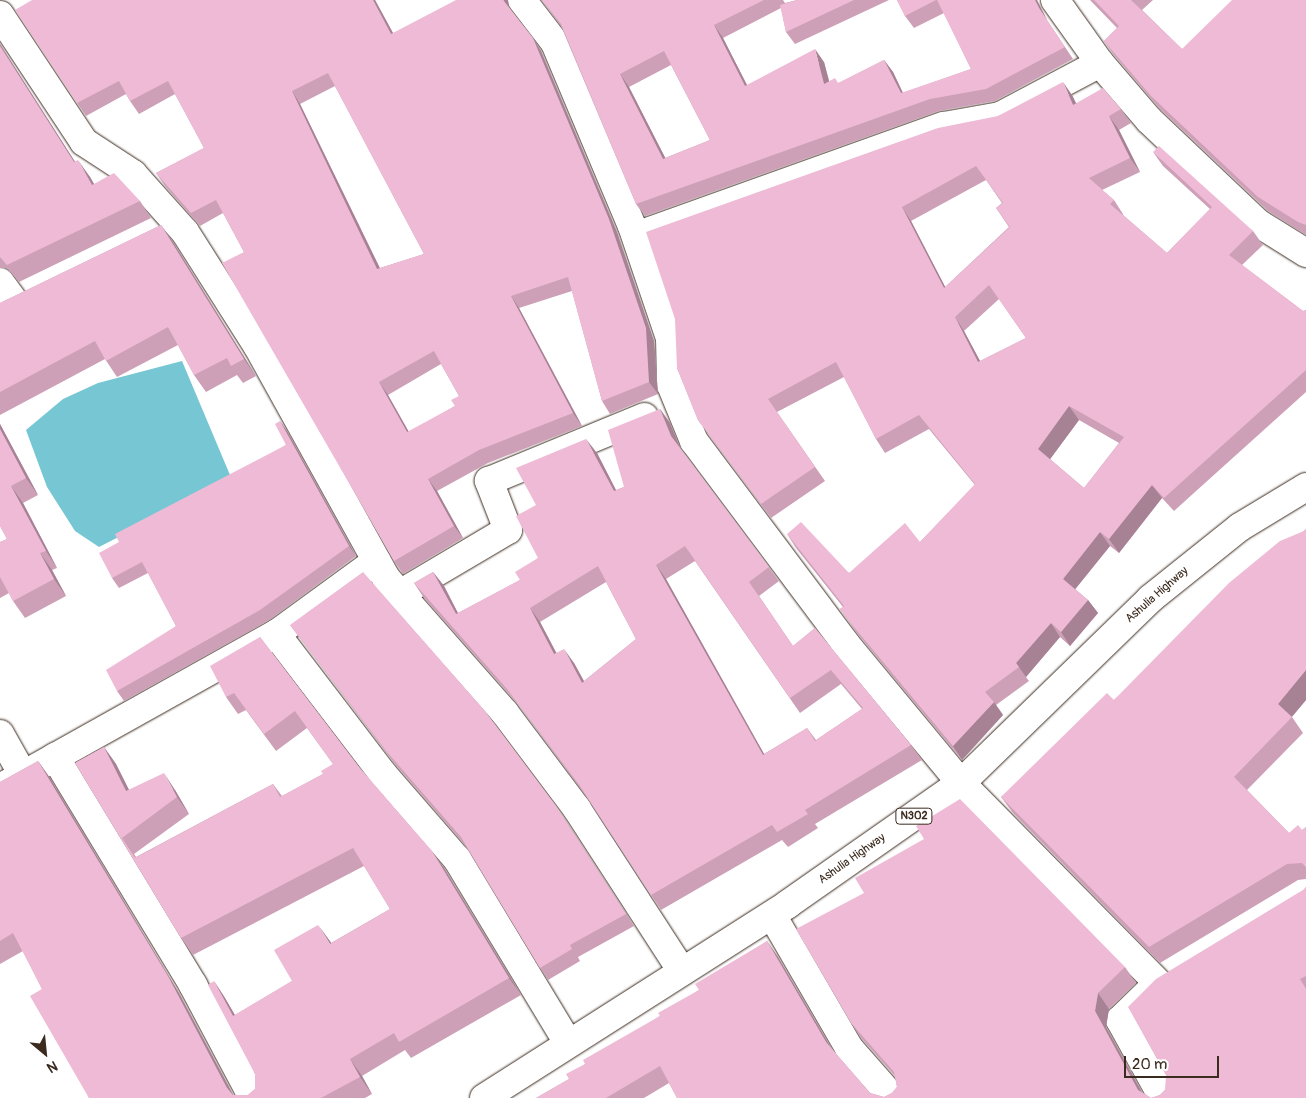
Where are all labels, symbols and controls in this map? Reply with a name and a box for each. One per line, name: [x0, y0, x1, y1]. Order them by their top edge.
street label: Ashulia Highway: [1123, 564, 1191, 626]
road number: N302: [895, 808, 933, 824]
street label: Ashulia Highway: [816, 831, 888, 887]
north arrow: [20, 1028, 70, 1078]
scale bar: [1126, 1046, 1221, 1078]
text: 20 m: [1132, 1055, 1167, 1074]
text: N: [44, 1057, 60, 1076]

